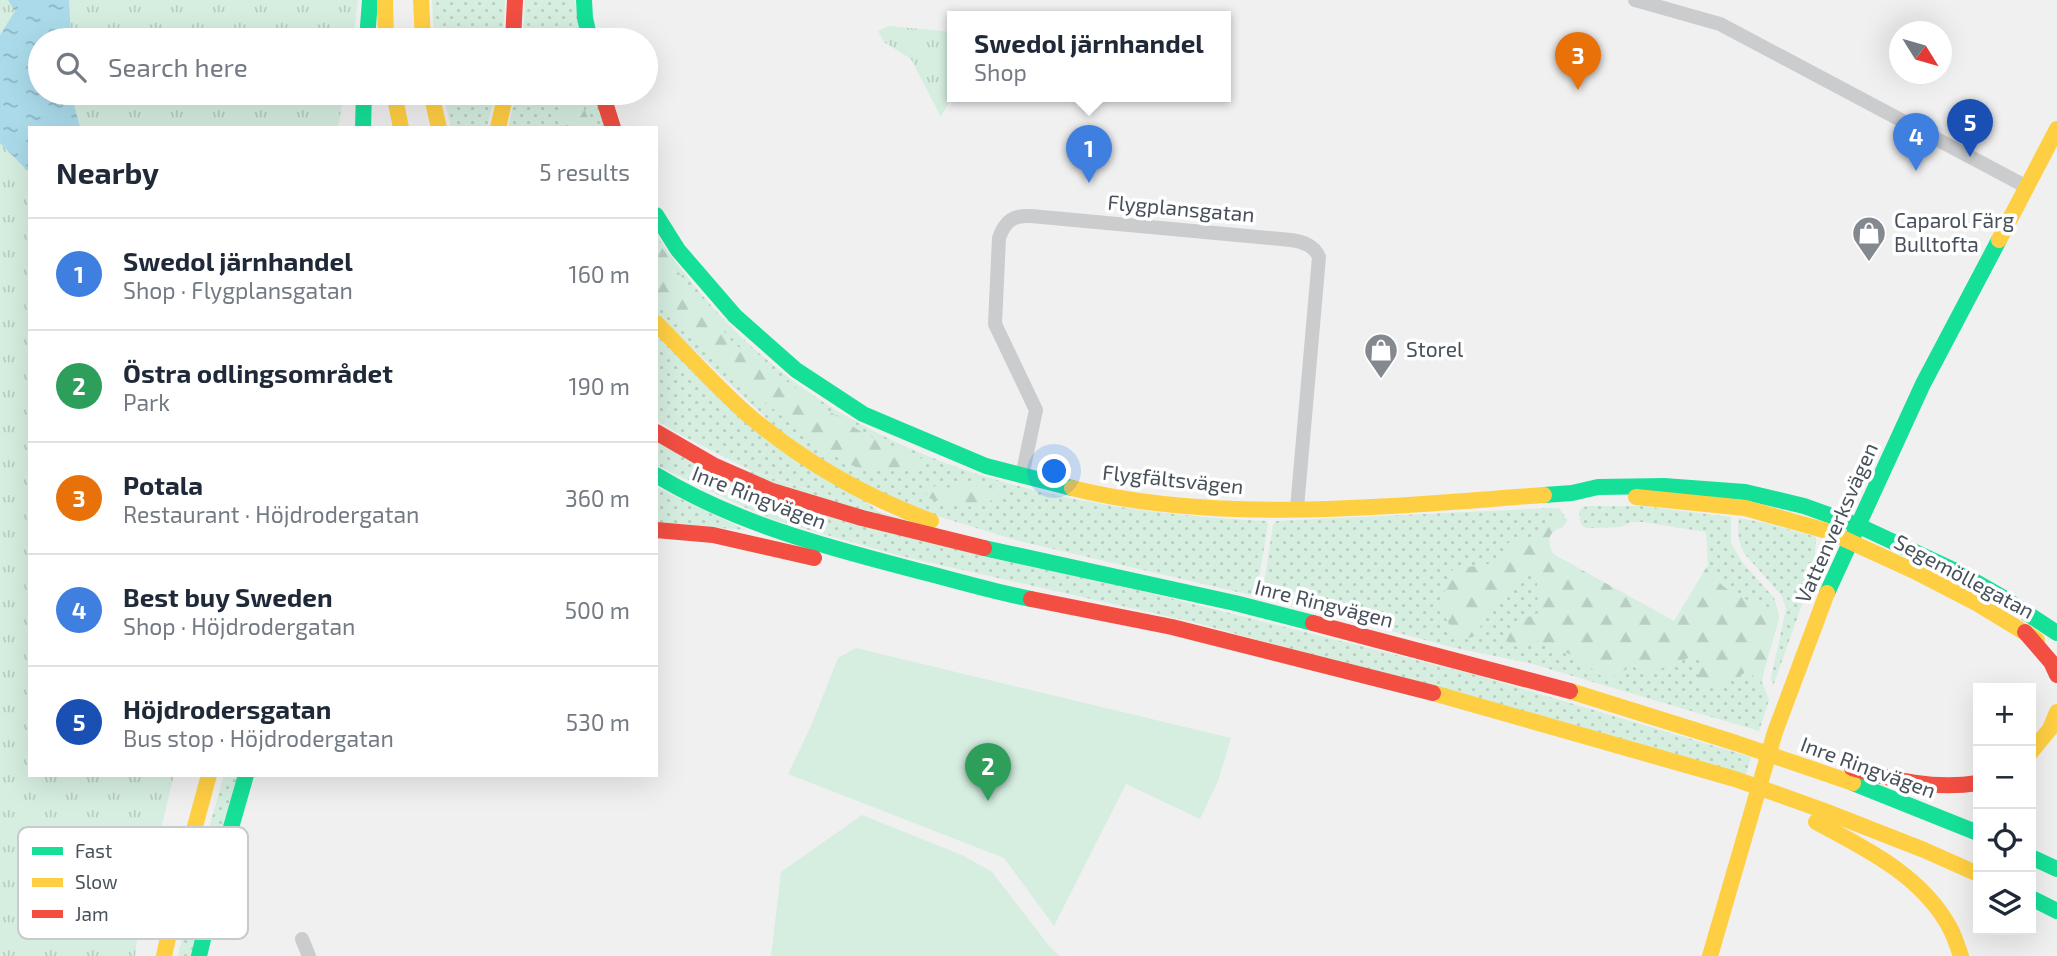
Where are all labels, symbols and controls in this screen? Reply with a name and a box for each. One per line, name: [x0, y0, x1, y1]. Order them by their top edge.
popup: [947, 11, 1231, 102]
north arrow: [1889, 21, 1952, 84]
text: Swedol järnhandel: [974, 27, 1204, 58]
search box: [28, 28, 658, 105]
pin: 3: [1555, 32, 1601, 90]
icon: search: [52, 48, 90, 86]
text: Search here: [108, 51, 248, 82]
text: Shop: [974, 58, 1027, 86]
pin: 5: [1947, 99, 1993, 157]
pin: 4: [1893, 113, 1939, 171]
pin: 1: [1066, 125, 1112, 183]
text: Nearby: [56, 154, 159, 190]
text: 5 results: [539, 158, 630, 186]
street label: Flygplansgatan: [1107, 189, 1256, 226]
place label: Caparol Färg Bulltofta: [1894, 207, 2014, 256]
shop icon: Caparol Färg Bulltofta: [1850, 214, 1888, 263]
text: Swedol järnhandel: [123, 245, 353, 276]
text: 1: [74, 260, 84, 288]
text: 160 m: [569, 260, 630, 288]
text: Shop · Flygplansgatan: [123, 276, 353, 304]
shop icon: Storel: [1362, 331, 1400, 380]
place label: Storel: [1406, 336, 1464, 361]
text: Östra odlingsområdet: [123, 357, 393, 388]
text: 2: [72, 372, 86, 400]
text: 190 m: [569, 372, 630, 400]
text: Park: [123, 388, 170, 416]
street label: Vattenverksvägen: [1789, 438, 1882, 606]
your location: [1037, 454, 1071, 488]
street label: Flygfältsvägen: [1101, 459, 1245, 498]
street label: Inre Ringvägen: [689, 460, 830, 534]
text: Potala: [123, 469, 203, 500]
text: 3: [72, 484, 86, 512]
text: 360 m: [565, 484, 630, 512]
text: Restaurant · Höjdrodergatan: [123, 500, 419, 528]
street label: Segemöllegatan: [1890, 528, 2039, 623]
street label: Inre Ringvägen: [1253, 573, 1396, 632]
text: Best buy Sweden: [123, 581, 333, 612]
text: 4: [72, 596, 86, 624]
text: 500 m: [565, 596, 630, 624]
text: Shop · Höjdrodergatan: [123, 612, 355, 640]
map controls: [1973, 683, 2036, 935]
button: +: [1973, 683, 2036, 746]
text: Höjdrodersgatan: [123, 693, 331, 724]
text: 5: [73, 708, 85, 736]
text: 530 m: [566, 708, 630, 736]
text: Bus stop · Höjdrodergatan: [123, 724, 394, 752]
street label: Inre Ringvägen: [1798, 731, 1939, 803]
pin: 2: [965, 743, 1011, 801]
button: −: [1973, 746, 2036, 809]
button: locate: [1973, 809, 2036, 872]
legend: [18, 827, 248, 939]
text: Fast: [75, 839, 112, 862]
text: Slow: [75, 870, 118, 893]
button: layers: [1973, 872, 2036, 935]
text: Jam: [75, 902, 109, 925]

